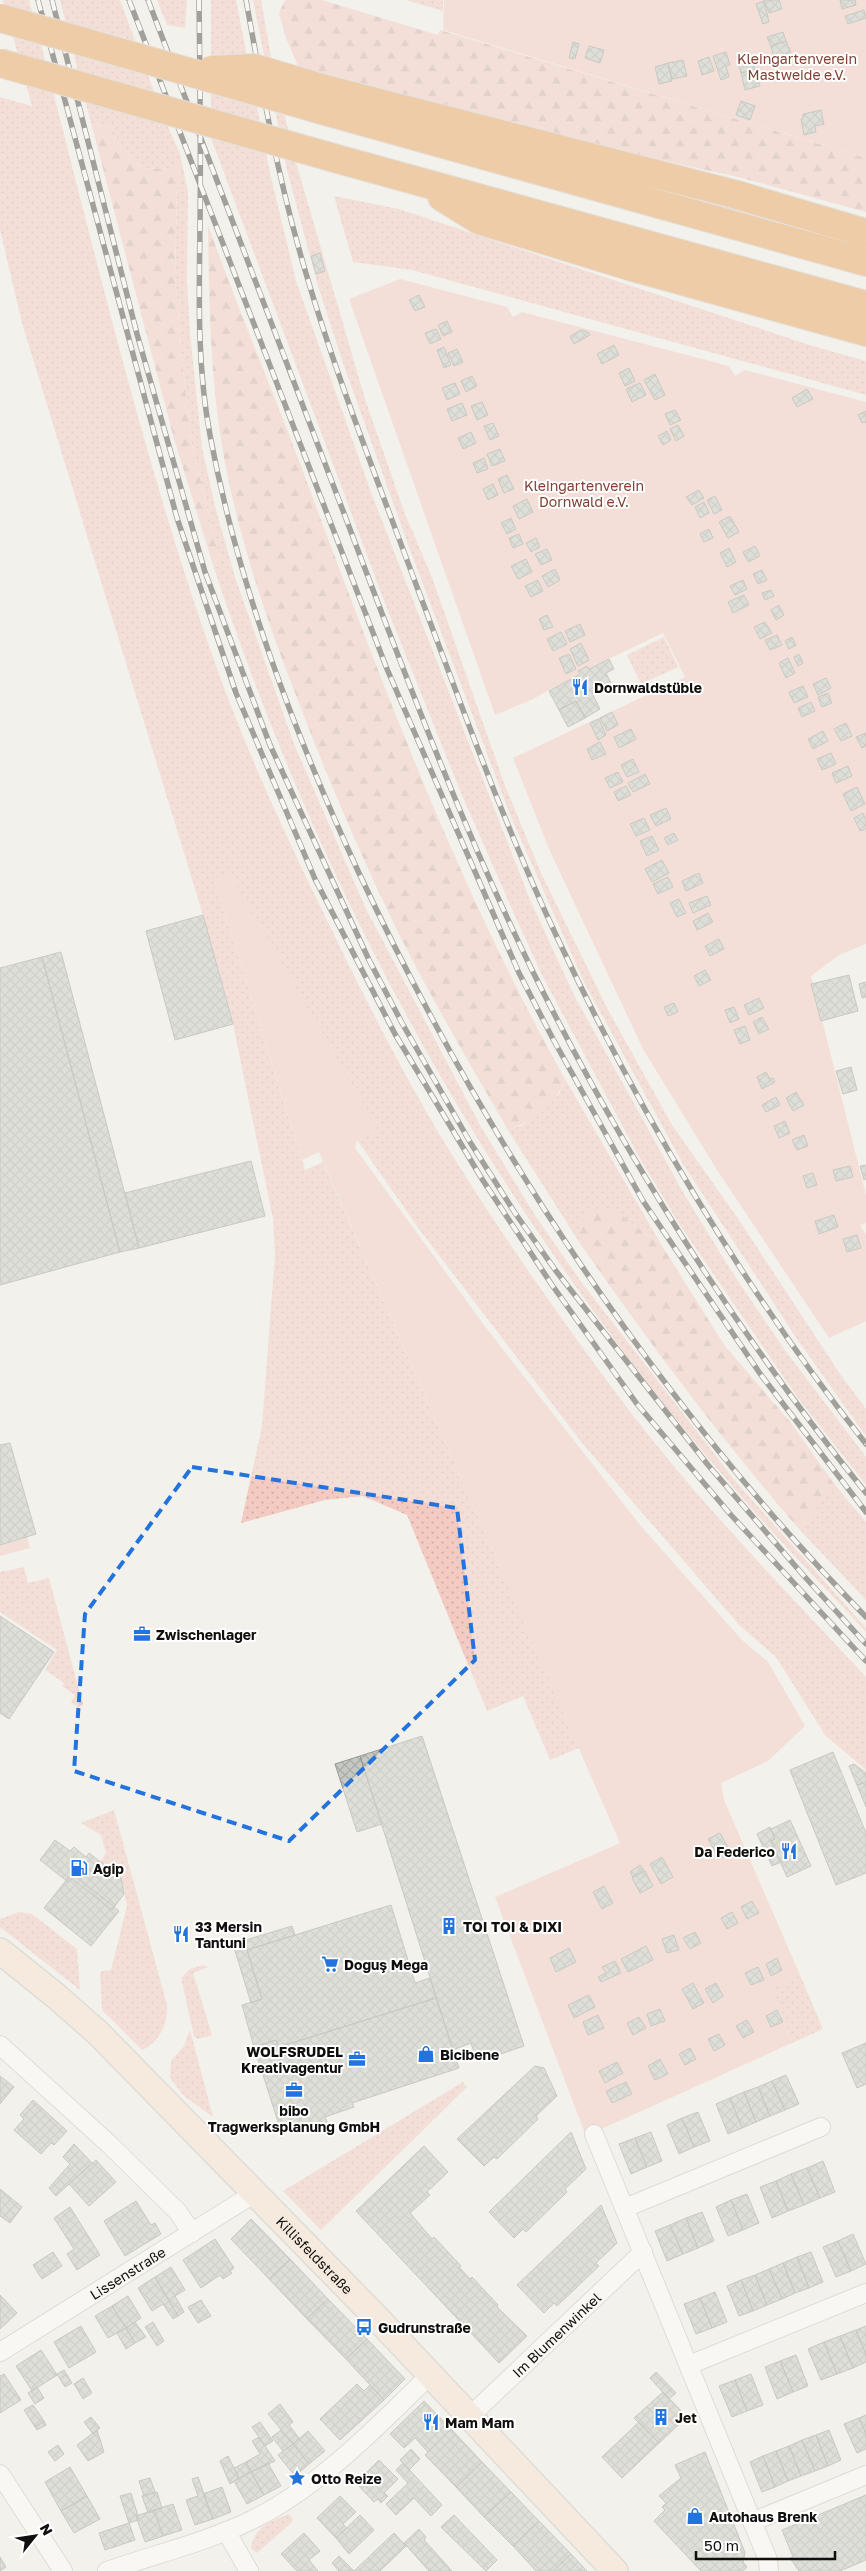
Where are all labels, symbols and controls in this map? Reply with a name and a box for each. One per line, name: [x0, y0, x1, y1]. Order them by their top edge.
park label: Kleingartenverein Mastweide e.V.: [737, 50, 857, 83]
park label: Kleingartenverein Dornwald e.V.: [524, 477, 644, 510]
restaurant icon: Dornwaldstüble: [570, 677, 590, 697]
place label: Dornwaldstüble: [594, 679, 702, 696]
office icon: Zwischenlager: [132, 1624, 152, 1644]
place label: Zwischenlager: [156, 1626, 257, 1643]
restaurant icon: Da Federico: [779, 1841, 799, 1861]
place label: Da Federico: [694, 1843, 775, 1860]
fuel station icon: Agip: [69, 1858, 89, 1878]
place label: Agip: [93, 1860, 124, 1877]
building icon: TOI TOI & DIXI: [439, 1916, 459, 1936]
place label: 33 Mersin Tantuni: [195, 1918, 262, 1951]
place label: TOI TOI & DIXI: [463, 1918, 562, 1935]
restaurant icon: 33 Mersin Tantuni: [171, 1924, 191, 1944]
supermarket icon: Doğuş Mega: [320, 1954, 340, 1974]
place label: Doğuş Mega: [344, 1956, 428, 1973]
place label: WOLFSRUDEL Kreativagentur: [241, 2043, 344, 2076]
shop icon: Bicibene: [416, 2044, 436, 2064]
place label: Bicibene: [440, 2046, 499, 2063]
office icon: WOLFSRUDEL Kreativagentur: [347, 2049, 367, 2069]
office icon: bibo Tragwerksplanung GmbH: [284, 2080, 304, 2100]
place label: bibo Tragwerksplanung GmbH: [208, 2102, 380, 2135]
street label: Killisfeldstraße: [273, 2212, 357, 2297]
street label: Lissenstraße: [86, 2243, 168, 2303]
street label: Im Blumenwinkel: [508, 2288, 604, 2380]
bus stop icon: Gudrunstraße: [354, 2317, 374, 2337]
place label: Gudrunstraße: [378, 2319, 471, 2336]
building icon: Jet: [651, 2407, 671, 2427]
place label: Jet: [675, 2409, 697, 2426]
restaurant icon: Mam Mam: [421, 2412, 441, 2432]
place label: Mam Mam: [445, 2414, 514, 2431]
place icon: Otto Reize: [287, 2468, 307, 2488]
place label: Otto Reize: [311, 2470, 382, 2487]
shop icon: Autohaus Brenk: [685, 2506, 705, 2526]
place label: Autohaus Brenk: [709, 2508, 817, 2525]
north arrow: [10, 2511, 60, 2561]
text: N: [37, 2520, 57, 2538]
scale bar: [696, 2528, 835, 2560]
text: 50 m: [704, 2536, 739, 2554]

